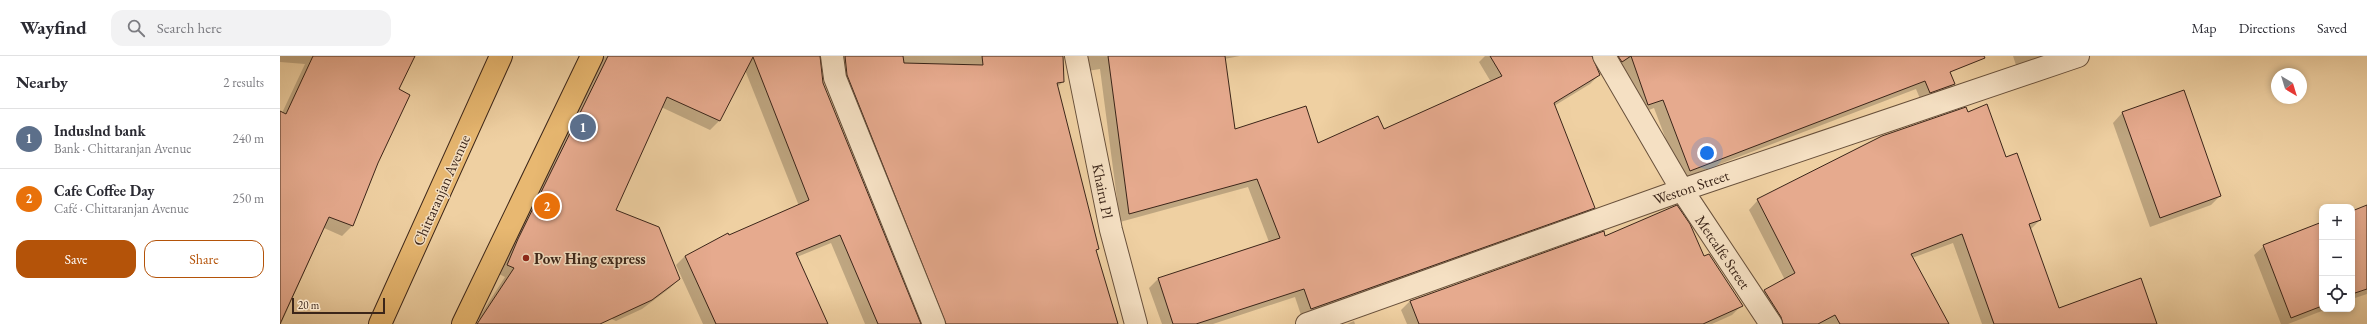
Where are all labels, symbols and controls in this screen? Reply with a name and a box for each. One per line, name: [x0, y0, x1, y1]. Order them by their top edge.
search box: [111, 10, 391, 46]
text: Wayfind: [20, 15, 87, 40]
icon: search: [125, 17, 147, 39]
text: Search here: [157, 18, 222, 37]
text: Map: [2191, 19, 2217, 37]
text: Directions: [2239, 19, 2295, 37]
text: Saved: [2317, 19, 2347, 37]
north arrow: [2271, 68, 2307, 104]
text: Nearby: [16, 71, 68, 93]
text: 2 results: [223, 74, 264, 91]
pin: 1: [570, 112, 596, 142]
text: Induslnd bank: [54, 121, 146, 140]
text: 1: [26, 130, 32, 147]
text: 240 m: [233, 130, 264, 147]
street label: Chittaranjan Avenue: [408, 131, 474, 249]
text: Bank · Chittaranjan Avenue: [54, 140, 191, 157]
your location: [1697, 143, 1717, 163]
street label: Khairu Pl: [1088, 162, 1118, 220]
street label: Weston Street: [1651, 165, 1732, 209]
text: Cafe Coffee Day: [54, 181, 155, 200]
text: 2: [26, 190, 32, 207]
text: 250 m: [233, 190, 264, 207]
pin: 2: [534, 191, 560, 221]
text: Café · Chittaranjan Avenue: [54, 200, 189, 217]
map controls: [2319, 204, 2355, 312]
button: +: [2319, 204, 2355, 240]
street label: Metcalfe Street: [1691, 211, 1755, 293]
button: Save: [16, 240, 136, 278]
button: Share: [144, 240, 264, 278]
button: −: [2319, 240, 2355, 276]
place label: Pow Hing express: [534, 249, 646, 268]
marker: Pow Hing express: [521, 253, 531, 263]
button: locate: [2319, 276, 2355, 312]
scale bar: [292, 296, 385, 315]
text: 20 m: [298, 298, 319, 312]

